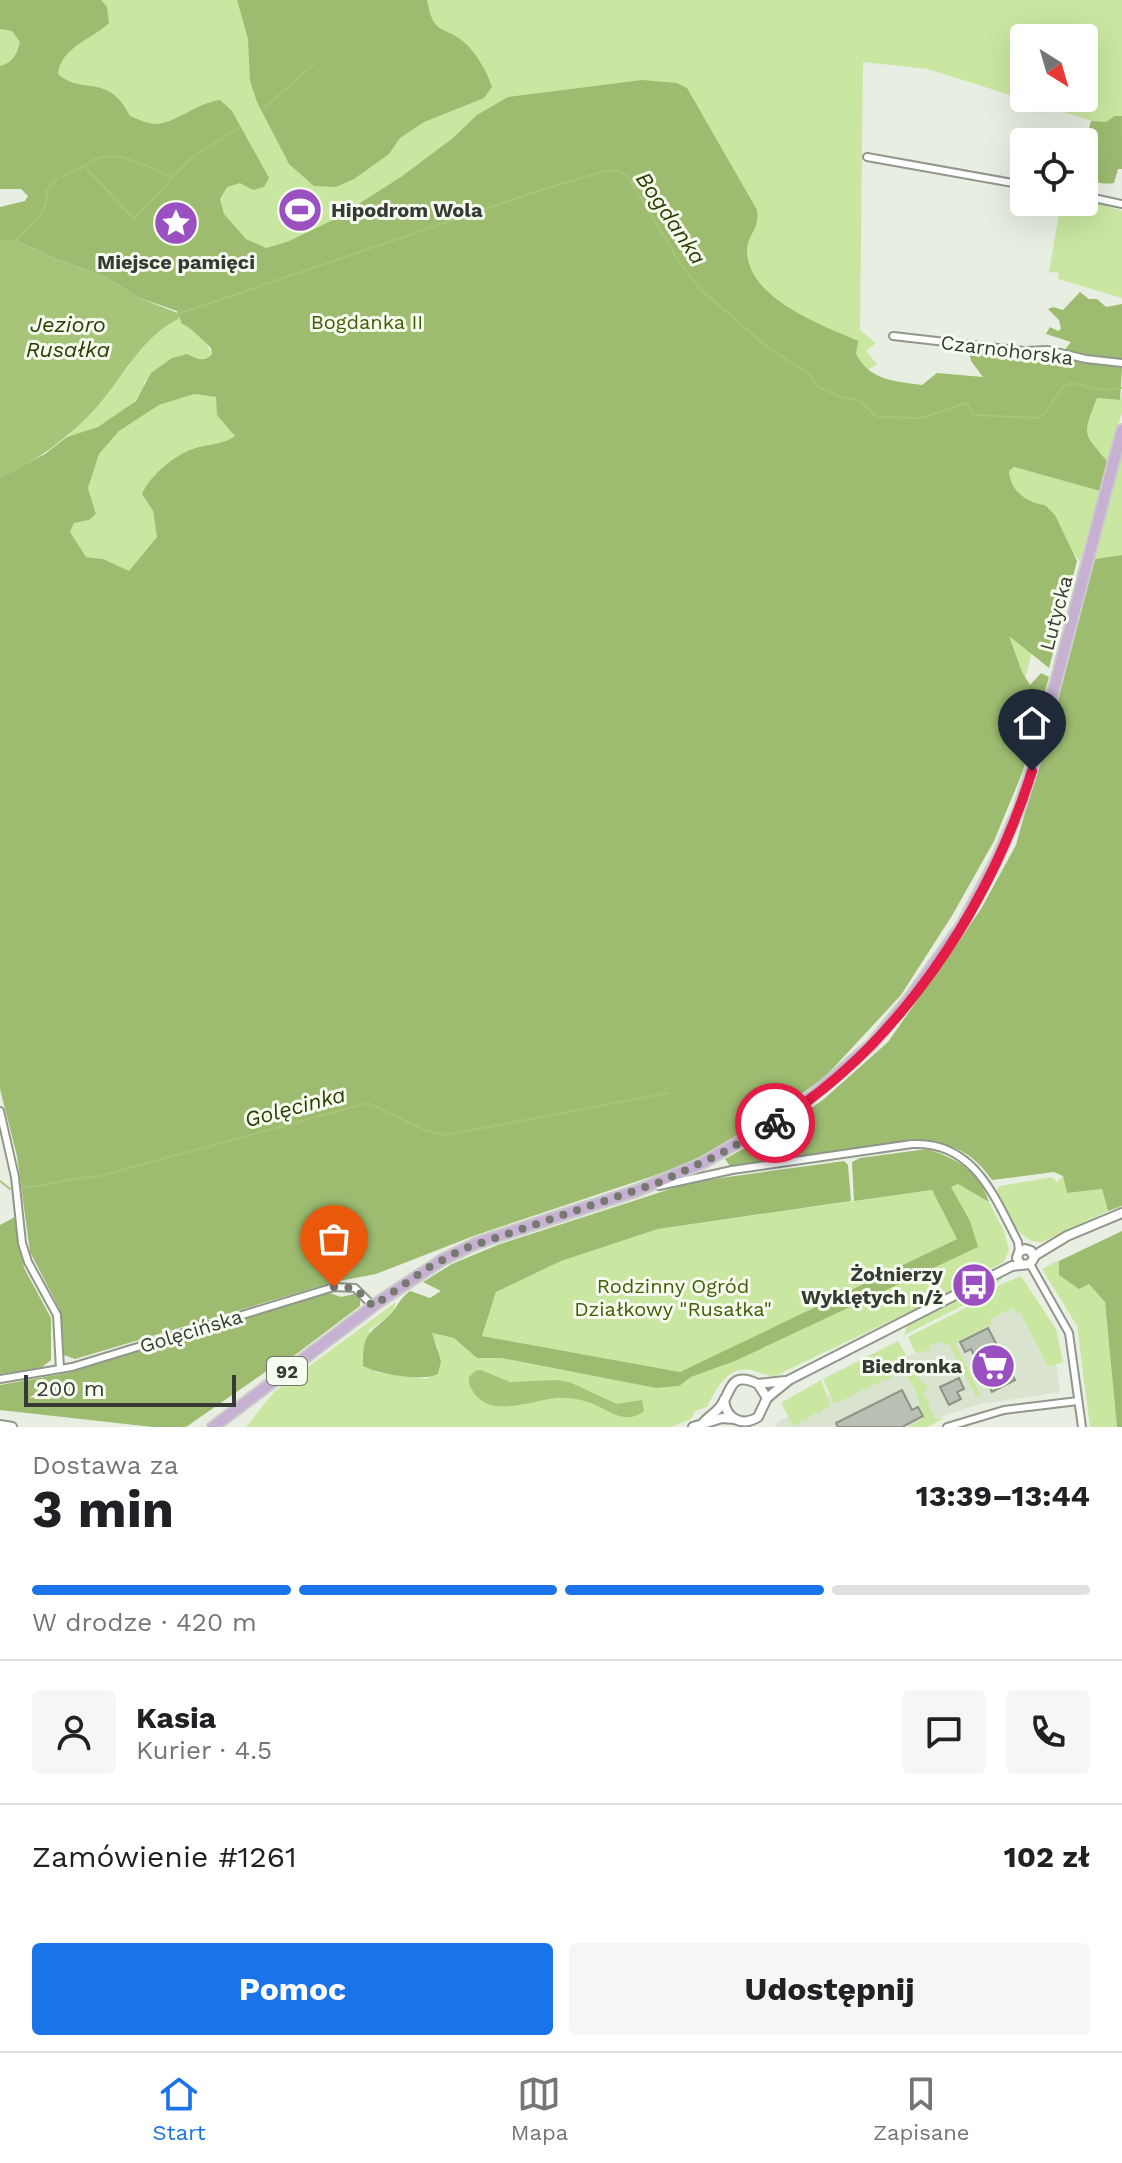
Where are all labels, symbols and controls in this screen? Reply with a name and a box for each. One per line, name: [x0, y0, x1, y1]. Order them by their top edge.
north arrow: [1010, 24, 1098, 112]
map controls: [1010, 24, 1098, 216]
button: locate: [1010, 128, 1098, 216]
water label: Bogdanka: [631, 167, 711, 269]
sports icon: Hipodrom Wola: [276, 186, 324, 234]
place label: Hipodrom Wola: [331, 198, 483, 222]
place icon: Miejsce pamięci: [152, 199, 200, 247]
place label: Miejsce pamięci: [97, 250, 255, 274]
park label: Bogdanka II: [311, 310, 423, 334]
water label: Jezioro Rusałka: [26, 312, 110, 362]
street label: Czarnohorska: [939, 330, 1075, 370]
street label: Lutycka: [1035, 573, 1077, 653]
pin: [998, 689, 1066, 771]
icon: home: [1010, 701, 1054, 745]
water label: Golęcinka: [242, 1082, 348, 1132]
courier: [735, 1083, 815, 1163]
icon: bike: [753, 1101, 797, 1145]
pin: [300, 1205, 368, 1287]
icon: bag: [312, 1217, 356, 1261]
bus stop icon: Żołnierzy Wyklętych n/ż: [950, 1261, 998, 1309]
place label: Żołnierzy Wyklętych n/ż: [801, 1262, 944, 1309]
park label: Rodzinny Ogród Działkowy "Rusałka": [574, 1274, 772, 1321]
street label: Golęcińska: [137, 1304, 245, 1358]
supermarket icon: Biedronka: [969, 1342, 1017, 1390]
place label: Biedronka: [862, 1354, 962, 1378]
road number: 92: [267, 1357, 307, 1385]
scale bar: [24, 1371, 236, 1407]
text: 200 m: [36, 1376, 105, 1401]
text: Dostawa za: [32, 1450, 178, 1480]
text: 13:39–13:44: [916, 1478, 1090, 1513]
text: 3 min: [32, 1479, 174, 1540]
text: W drodze · 420 m: [32, 1607, 257, 1637]
button: person: [32, 1690, 116, 1774]
button: chat: [902, 1690, 986, 1774]
button: phone: [1006, 1690, 1090, 1774]
text: Kasia: [136, 1700, 216, 1735]
text: Kurier · 4.5: [136, 1735, 272, 1765]
text: Zamówienie #1261: [32, 1839, 297, 1874]
text: 102 zł: [1004, 1839, 1090, 1874]
button: Pomoc: [32, 1943, 553, 2035]
button: Udostępnij: [569, 1943, 1090, 2035]
tab: Start: [153, 2072, 206, 2145]
tab: Mapa: [511, 2072, 568, 2145]
tab: Zapisane: [873, 2072, 970, 2145]

